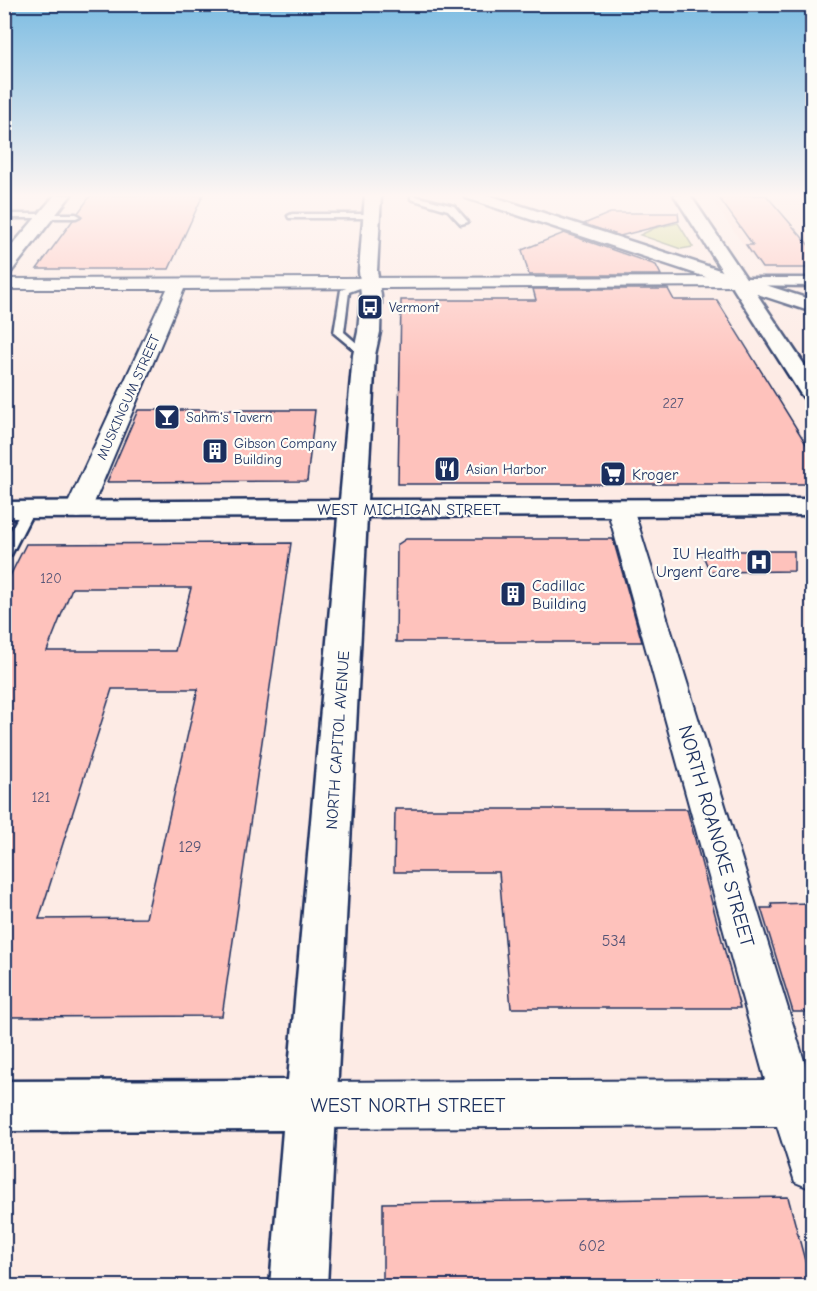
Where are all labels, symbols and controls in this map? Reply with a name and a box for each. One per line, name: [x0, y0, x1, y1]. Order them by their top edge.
bus stop icon: Vermont: [355, 292, 385, 322]
place label: Vermont: [389, 299, 440, 316]
street label: MUSKINGUM STREET: [93, 331, 164, 462]
house number: 227: [662, 395, 684, 412]
bar icon: Sahm's Tavern: [152, 402, 182, 432]
place label: Sahm's Tavern: [186, 409, 272, 426]
place label: Gibson Company Building: [234, 435, 337, 468]
building icon: Gibson Company Building: [200, 436, 230, 466]
restaurant icon: Asian Harbor: [432, 454, 462, 484]
supermarket icon: Kroger: [598, 459, 628, 489]
place label: Asian Harbor: [466, 461, 547, 478]
place label: Kroger: [632, 466, 679, 484]
street label: WEST MICHIGAN STREET: [317, 501, 501, 519]
place label: IU Health Urgent Care: [656, 545, 740, 581]
hospital icon: IU Health Urgent Care: [744, 547, 774, 577]
house number: 120: [40, 570, 62, 587]
place label: Cadillac Building: [532, 577, 587, 613]
building icon: Cadillac Building: [498, 579, 528, 609]
street label: NORTH CAPITOL AVENUE: [323, 650, 353, 830]
street label: NORTH ROANOKE STREET: [674, 723, 759, 950]
house number: 121: [32, 789, 50, 806]
house number: 129: [178, 838, 202, 856]
house number: 534: [602, 932, 626, 950]
street label: WEST NORTH STREET: [310, 1094, 506, 1117]
house number: 602: [579, 1237, 605, 1255]

